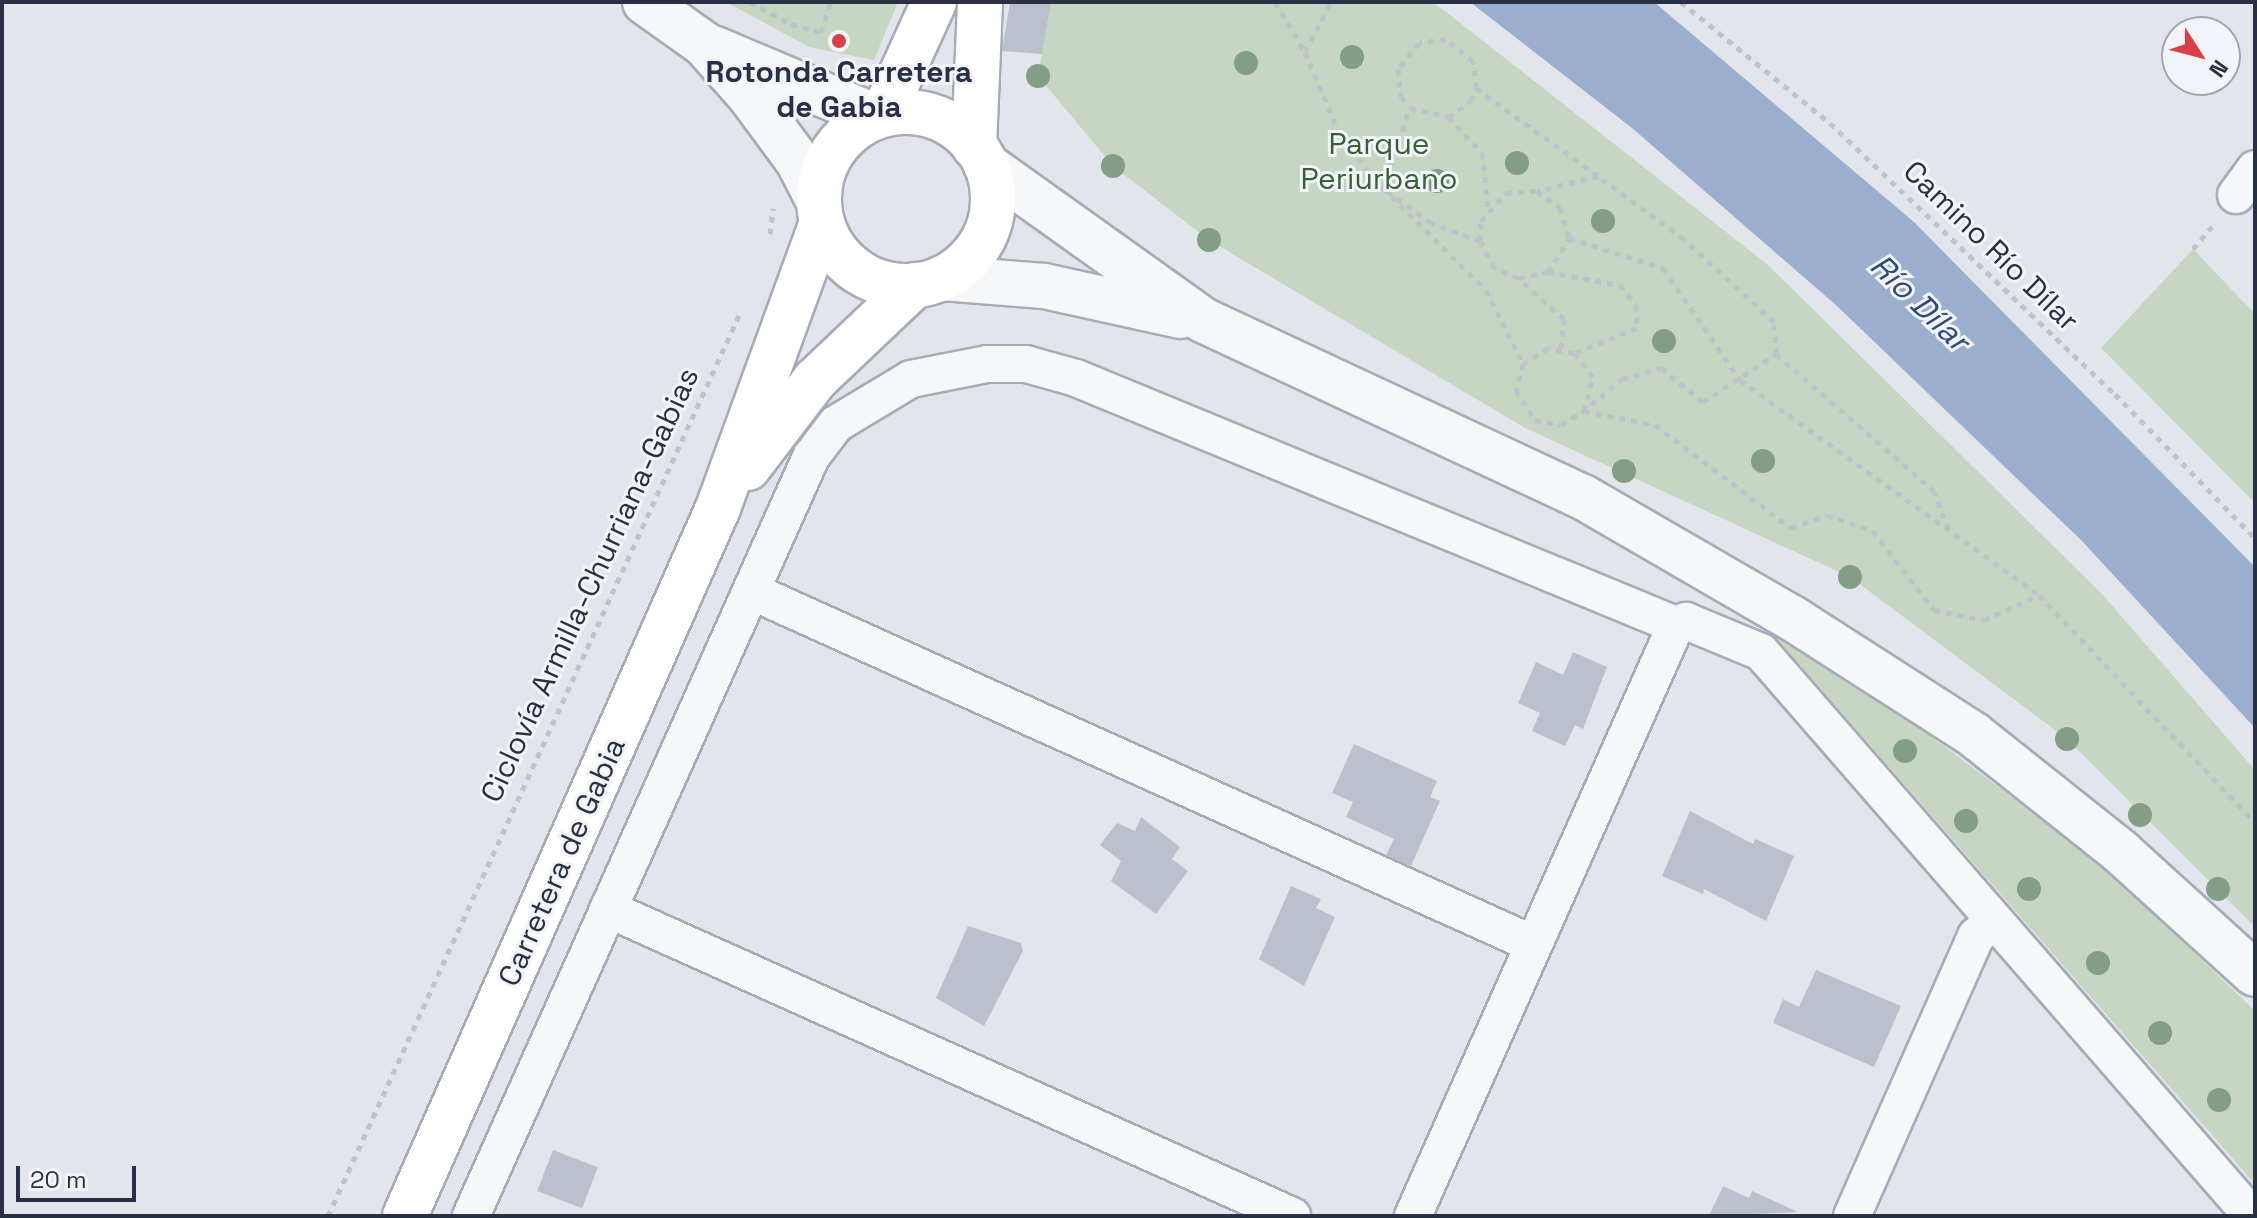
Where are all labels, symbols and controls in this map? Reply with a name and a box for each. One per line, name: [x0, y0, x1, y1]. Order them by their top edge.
north arrow: [2161, 16, 2241, 96]
marker: Rotonda Carretera de Gabia: [830, 32, 848, 50]
place label: Rotonda Carretera de Gabia: [706, 54, 972, 124]
text: N: [2203, 55, 2234, 83]
park label: Parque Periurbano: [1300, 126, 1458, 196]
street label: Camino Río Dílar: [1896, 153, 2086, 339]
water label: Río Dílar: [1862, 246, 1978, 360]
street label: Ciclovía Armilla-Churriana-Gabias: [473, 362, 707, 808]
street label: Carretera de Gabia: [491, 732, 633, 992]
scale bar: [20, 1150, 140, 1200]
text: 20 m: [30, 1164, 87, 1195]

